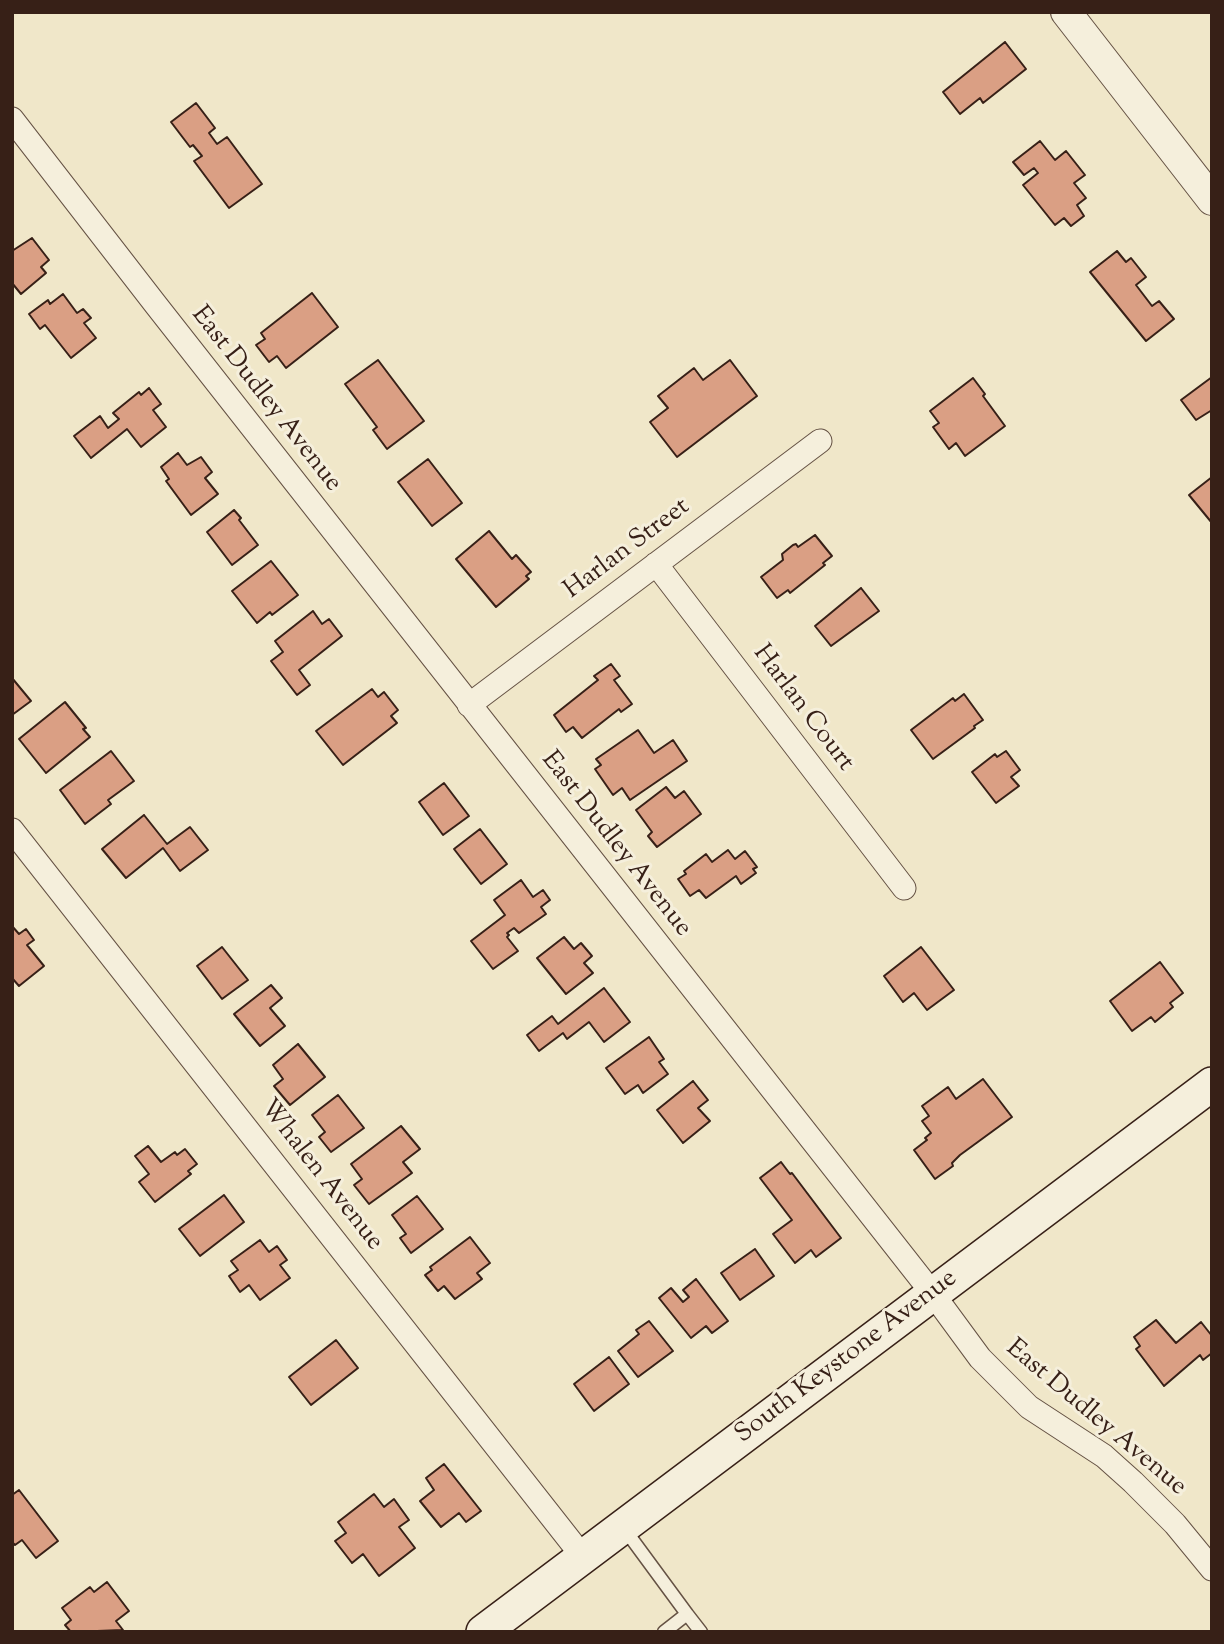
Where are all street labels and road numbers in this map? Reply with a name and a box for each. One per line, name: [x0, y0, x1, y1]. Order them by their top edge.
street label: East Dudley Avenue: [183, 301, 347, 499]
street label: Harlan Street: [559, 493, 697, 607]
street label: Harlan Court: [744, 640, 860, 778]
street label: East Dudley Avenue: [533, 746, 697, 944]
street label: Whalen Avenue: [251, 1094, 389, 1258]
street label: South Keystone Avenue: [730, 1264, 964, 1452]
street label: East Dudley Avenue: [998, 1334, 1192, 1504]

